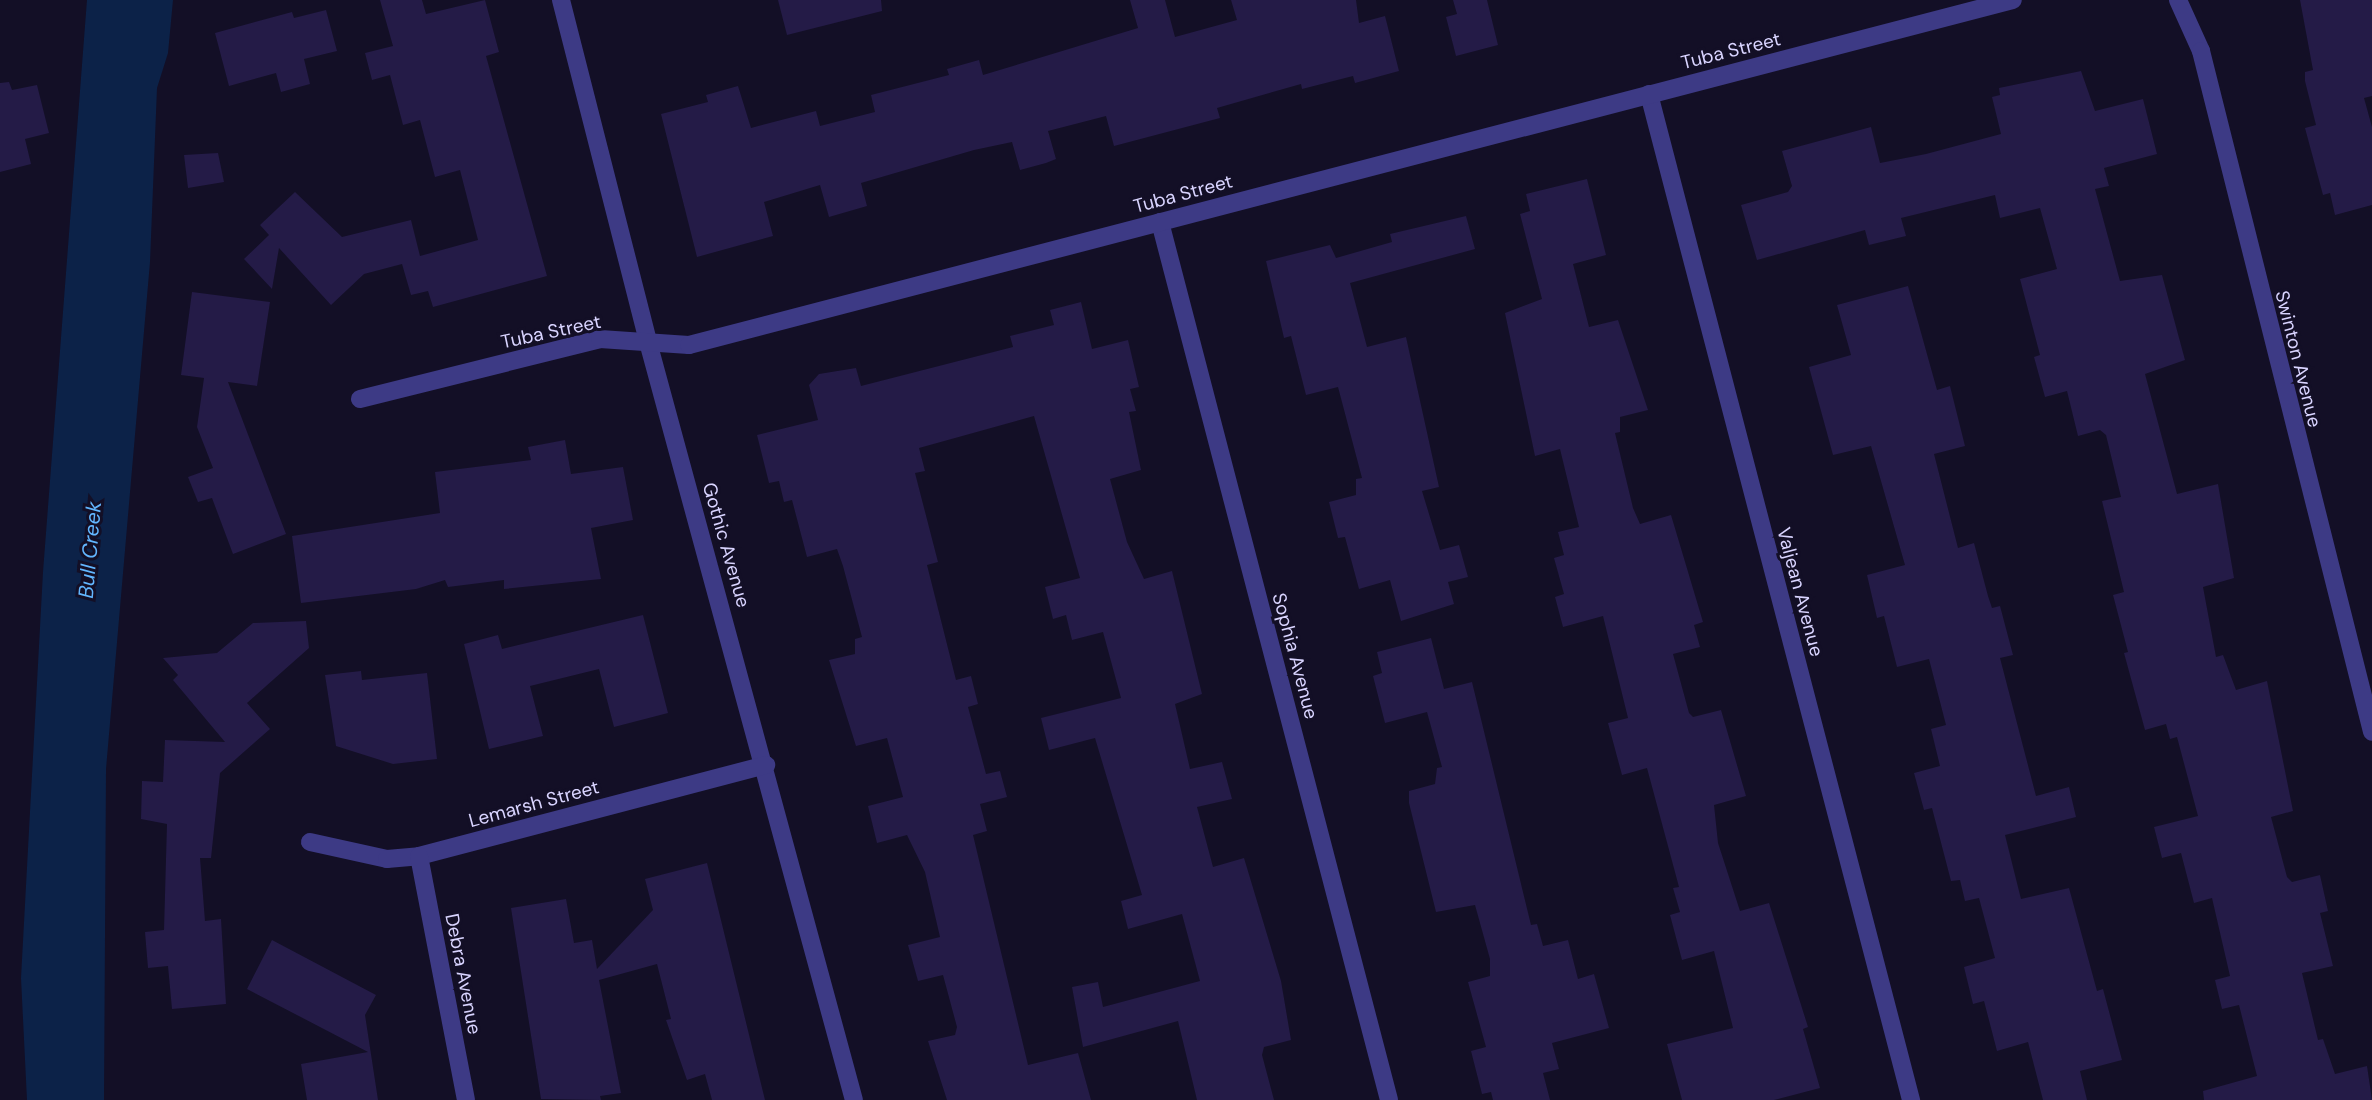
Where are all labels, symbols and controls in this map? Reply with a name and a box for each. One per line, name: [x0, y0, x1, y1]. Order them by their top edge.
street label: Tuba Street: [1679, 28, 1783, 74]
street label: Tuba Street: [1131, 170, 1235, 218]
street label: Swinton Avenue: [2270, 288, 2326, 430]
street label: Tuba Street: [499, 310, 603, 354]
street label: Gothic Avenue: [697, 480, 755, 610]
water label: Bull Creek: [73, 500, 107, 600]
street label: Valjean Avenue: [1772, 525, 1828, 659]
street label: Sophia Avenue: [1267, 590, 1323, 722]
street label: Lemarsh Street: [466, 776, 602, 832]
street label: Debra Avenue: [440, 912, 486, 1036]

